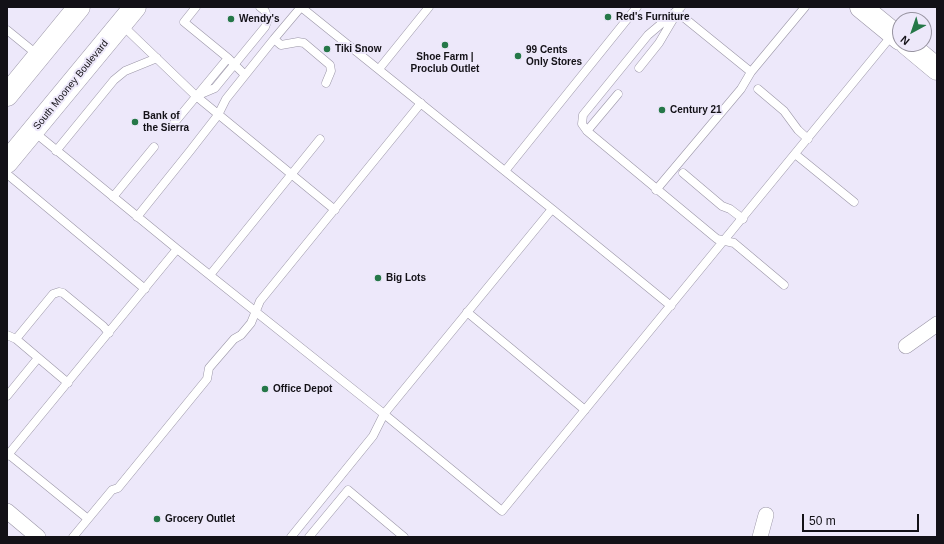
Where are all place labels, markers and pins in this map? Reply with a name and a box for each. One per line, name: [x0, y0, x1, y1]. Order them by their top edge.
place label: Red's Furniture: [616, 11, 689, 23]
marker: Red's Furniture: [603, 12, 613, 22]
place label: Wendy's: [239, 13, 280, 25]
marker: Wendy's: [226, 14, 236, 24]
marker: Shoe Farm | Proclub Outlet: [440, 40, 450, 50]
place label: Tiki Snow: [335, 43, 381, 55]
marker: Tiki Snow: [322, 44, 332, 54]
place label: 99 Cents Only Stores: [526, 44, 582, 68]
place label: Shoe Farm | Proclub Outlet: [411, 51, 479, 74]
marker: 99 Cents Only Stores: [513, 51, 523, 61]
place label: Century 21: [670, 104, 722, 116]
marker: Century 21: [657, 105, 667, 115]
place label: Bank of the Sierra: [143, 110, 189, 134]
marker: Bank of the Sierra: [130, 117, 140, 127]
place label: Big Lots: [386, 272, 426, 284]
marker: Big Lots: [373, 273, 383, 283]
place label: Office Depot: [273, 383, 332, 395]
marker: Office Depot: [260, 384, 270, 394]
place label: Grocery Outlet: [165, 513, 235, 525]
marker: Grocery Outlet: [152, 514, 162, 524]

